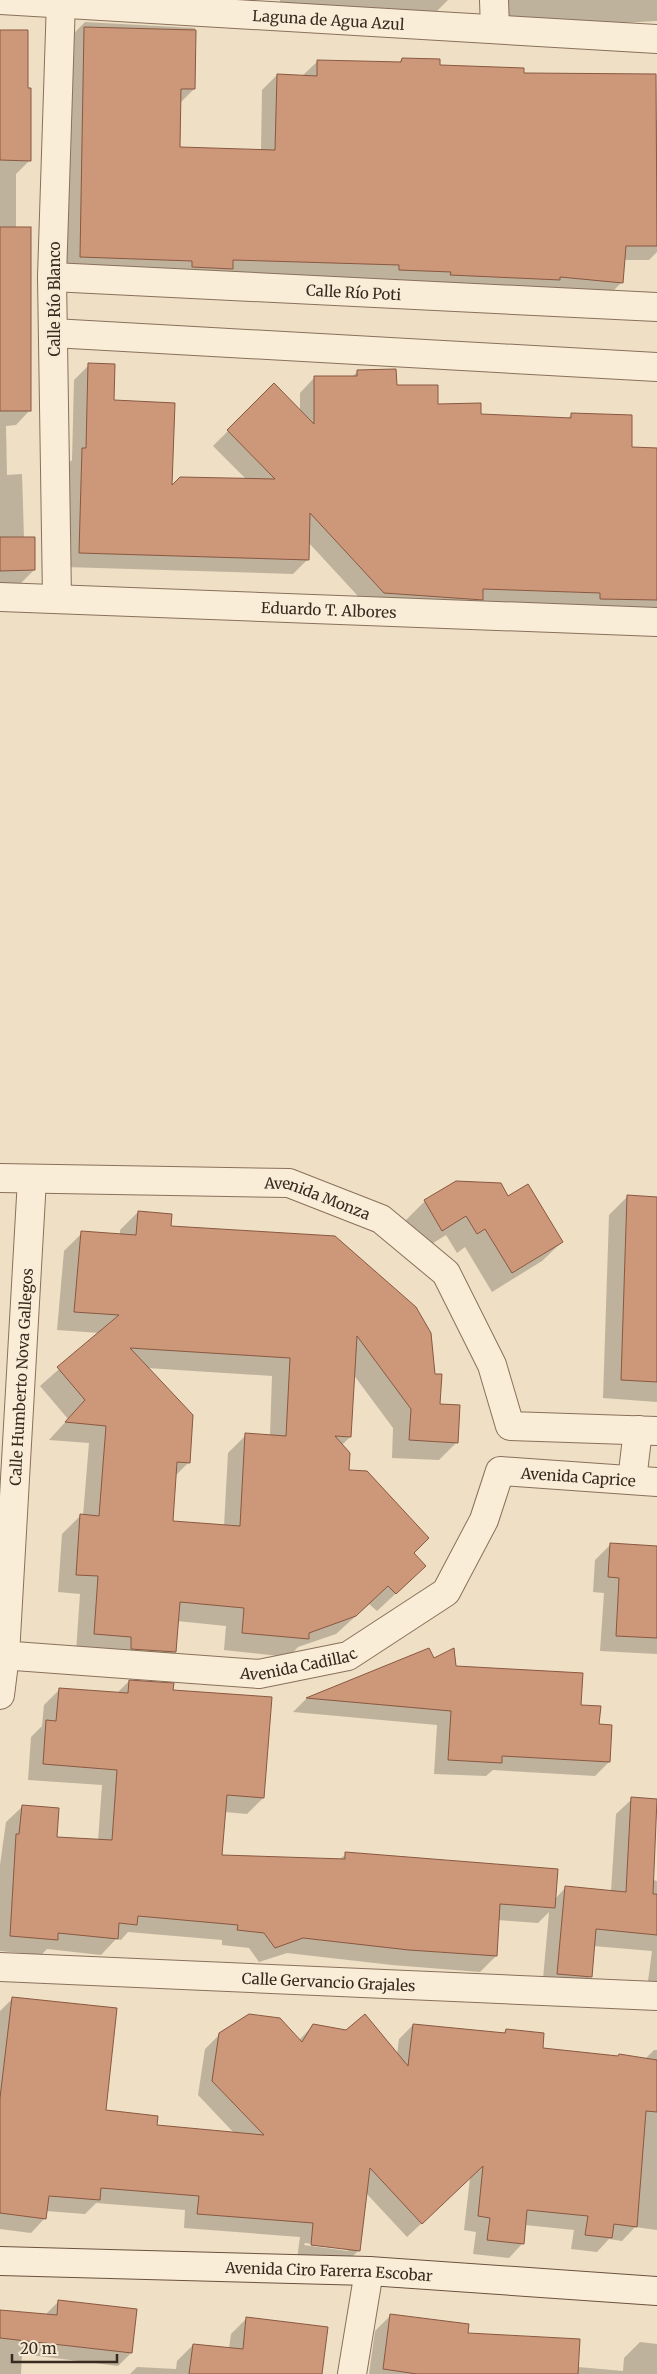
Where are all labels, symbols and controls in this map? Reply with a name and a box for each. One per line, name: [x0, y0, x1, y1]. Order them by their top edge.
street label: Laguna de Agua Azul: [252, 6, 405, 34]
street label: Calle Río Blanco: [45, 241, 64, 356]
street label: Calle Río Poti: [306, 280, 402, 304]
street label: Eduardo T. Albores: [261, 597, 397, 622]
street label: Avenida Monza: [263, 1173, 373, 1223]
street label: Calle Humberto Nova Gallegos: [5, 1267, 36, 1486]
street label: Avenida Caprice: [519, 1463, 637, 1490]
street label: Avenida Cadillac: [238, 1643, 361, 1683]
street label: Calle Gervancio Grajales: [241, 1968, 416, 1995]
street label: Avenida Ciro Farerra Escobar: [224, 2258, 433, 2285]
scale bar: [12, 2332, 118, 2364]
text: 20 m: [20, 2339, 57, 2358]

